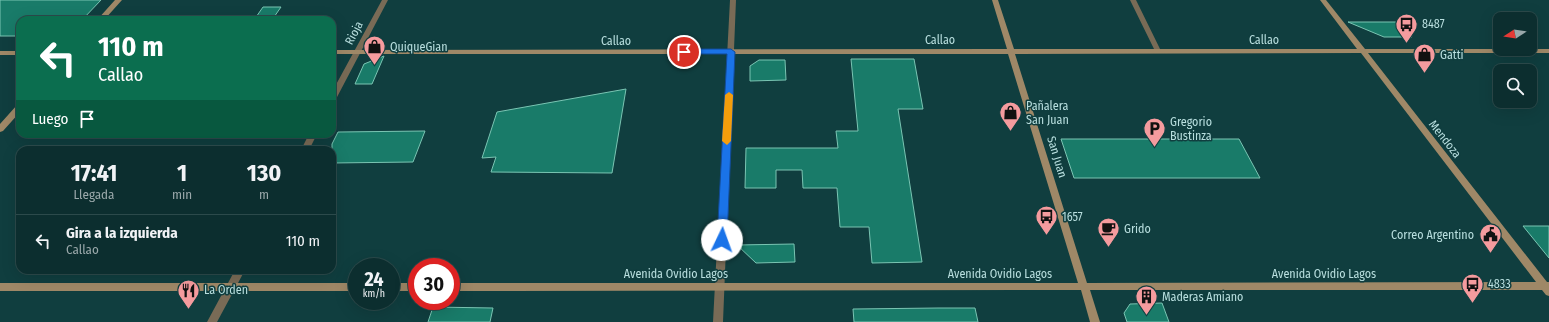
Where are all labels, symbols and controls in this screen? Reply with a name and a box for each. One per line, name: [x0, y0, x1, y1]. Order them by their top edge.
bus stop icon: 8487: [1394, 11, 1420, 44]
north arrow: [1493, 12, 1537, 56]
map controls: [1493, 12, 1537, 108]
place label: 8487: [1422, 17, 1445, 31]
street label: Rioja: [342, 19, 366, 47]
text: 110 m: [98, 30, 164, 63]
icon: left: [32, 32, 84, 84]
street label: Callao: [925, 33, 955, 47]
street label: Callao: [1249, 33, 1279, 47]
shop icon: QuiqueGian: [362, 34, 388, 67]
street label: Callao: [601, 34, 631, 48]
pin: [667, 35, 701, 69]
place label: QuiqueGian: [390, 40, 448, 54]
icon: arrive: [673, 41, 695, 63]
shop icon: Gatti: [1412, 42, 1438, 75]
place label: Gatti: [1440, 48, 1464, 62]
text: Callao: [98, 64, 143, 86]
button: search: [1493, 64, 1537, 108]
place label: Pañalera San Juan: [1026, 99, 1069, 127]
shop icon: Pañalera San Juan: [998, 100, 1024, 133]
icon: arrive: [76, 108, 98, 130]
text: Luego: [32, 110, 68, 128]
place label: Gregorio Bustinza: [1170, 115, 1212, 143]
parking icon: Gregorio Bustinza: [1142, 116, 1168, 149]
street label: Mendoza: [1426, 117, 1464, 161]
street label: San Juan: [1044, 135, 1070, 179]
text: 17:41: [71, 159, 117, 187]
text: 1: [177, 159, 187, 187]
text: 130: [247, 159, 281, 187]
text: Llegada: [73, 187, 114, 202]
text: min: [172, 187, 192, 202]
text: m: [259, 187, 269, 202]
bus stop icon: 1657: [1033, 204, 1059, 237]
place label: 1657: [1062, 210, 1083, 224]
cafe icon: Grido: [1095, 216, 1121, 249]
position arrow: [701, 219, 743, 261]
place label: Grido: [1124, 222, 1151, 236]
public building icon: Correo Argentino: [1477, 222, 1503, 255]
text: Gira a la izquierda: [66, 224, 178, 242]
place label: Correo Argentino: [1391, 228, 1474, 242]
icon: left: [32, 230, 54, 252]
text: 110 m: [286, 232, 320, 250]
text: Callao: [66, 242, 99, 257]
speed limit sign: 30: [408, 258, 460, 310]
text: 24: [364, 267, 384, 291]
street label: Avenida Ovidio Lagos: [624, 267, 728, 281]
street label: Avenida Ovidio Lagos: [948, 267, 1052, 281]
street label: Avenida Ovidio Lagos: [1272, 267, 1376, 281]
bus stop icon: 4833: [1459, 271, 1485, 304]
restaurant icon: La Orden: [175, 277, 201, 310]
place label: 4833: [1488, 277, 1511, 291]
place label: La Orden: [204, 283, 248, 297]
building icon: Maderas Amiano: [1133, 284, 1159, 317]
text: km/h: [363, 288, 385, 300]
place label: Maderas Amiano: [1162, 290, 1243, 304]

